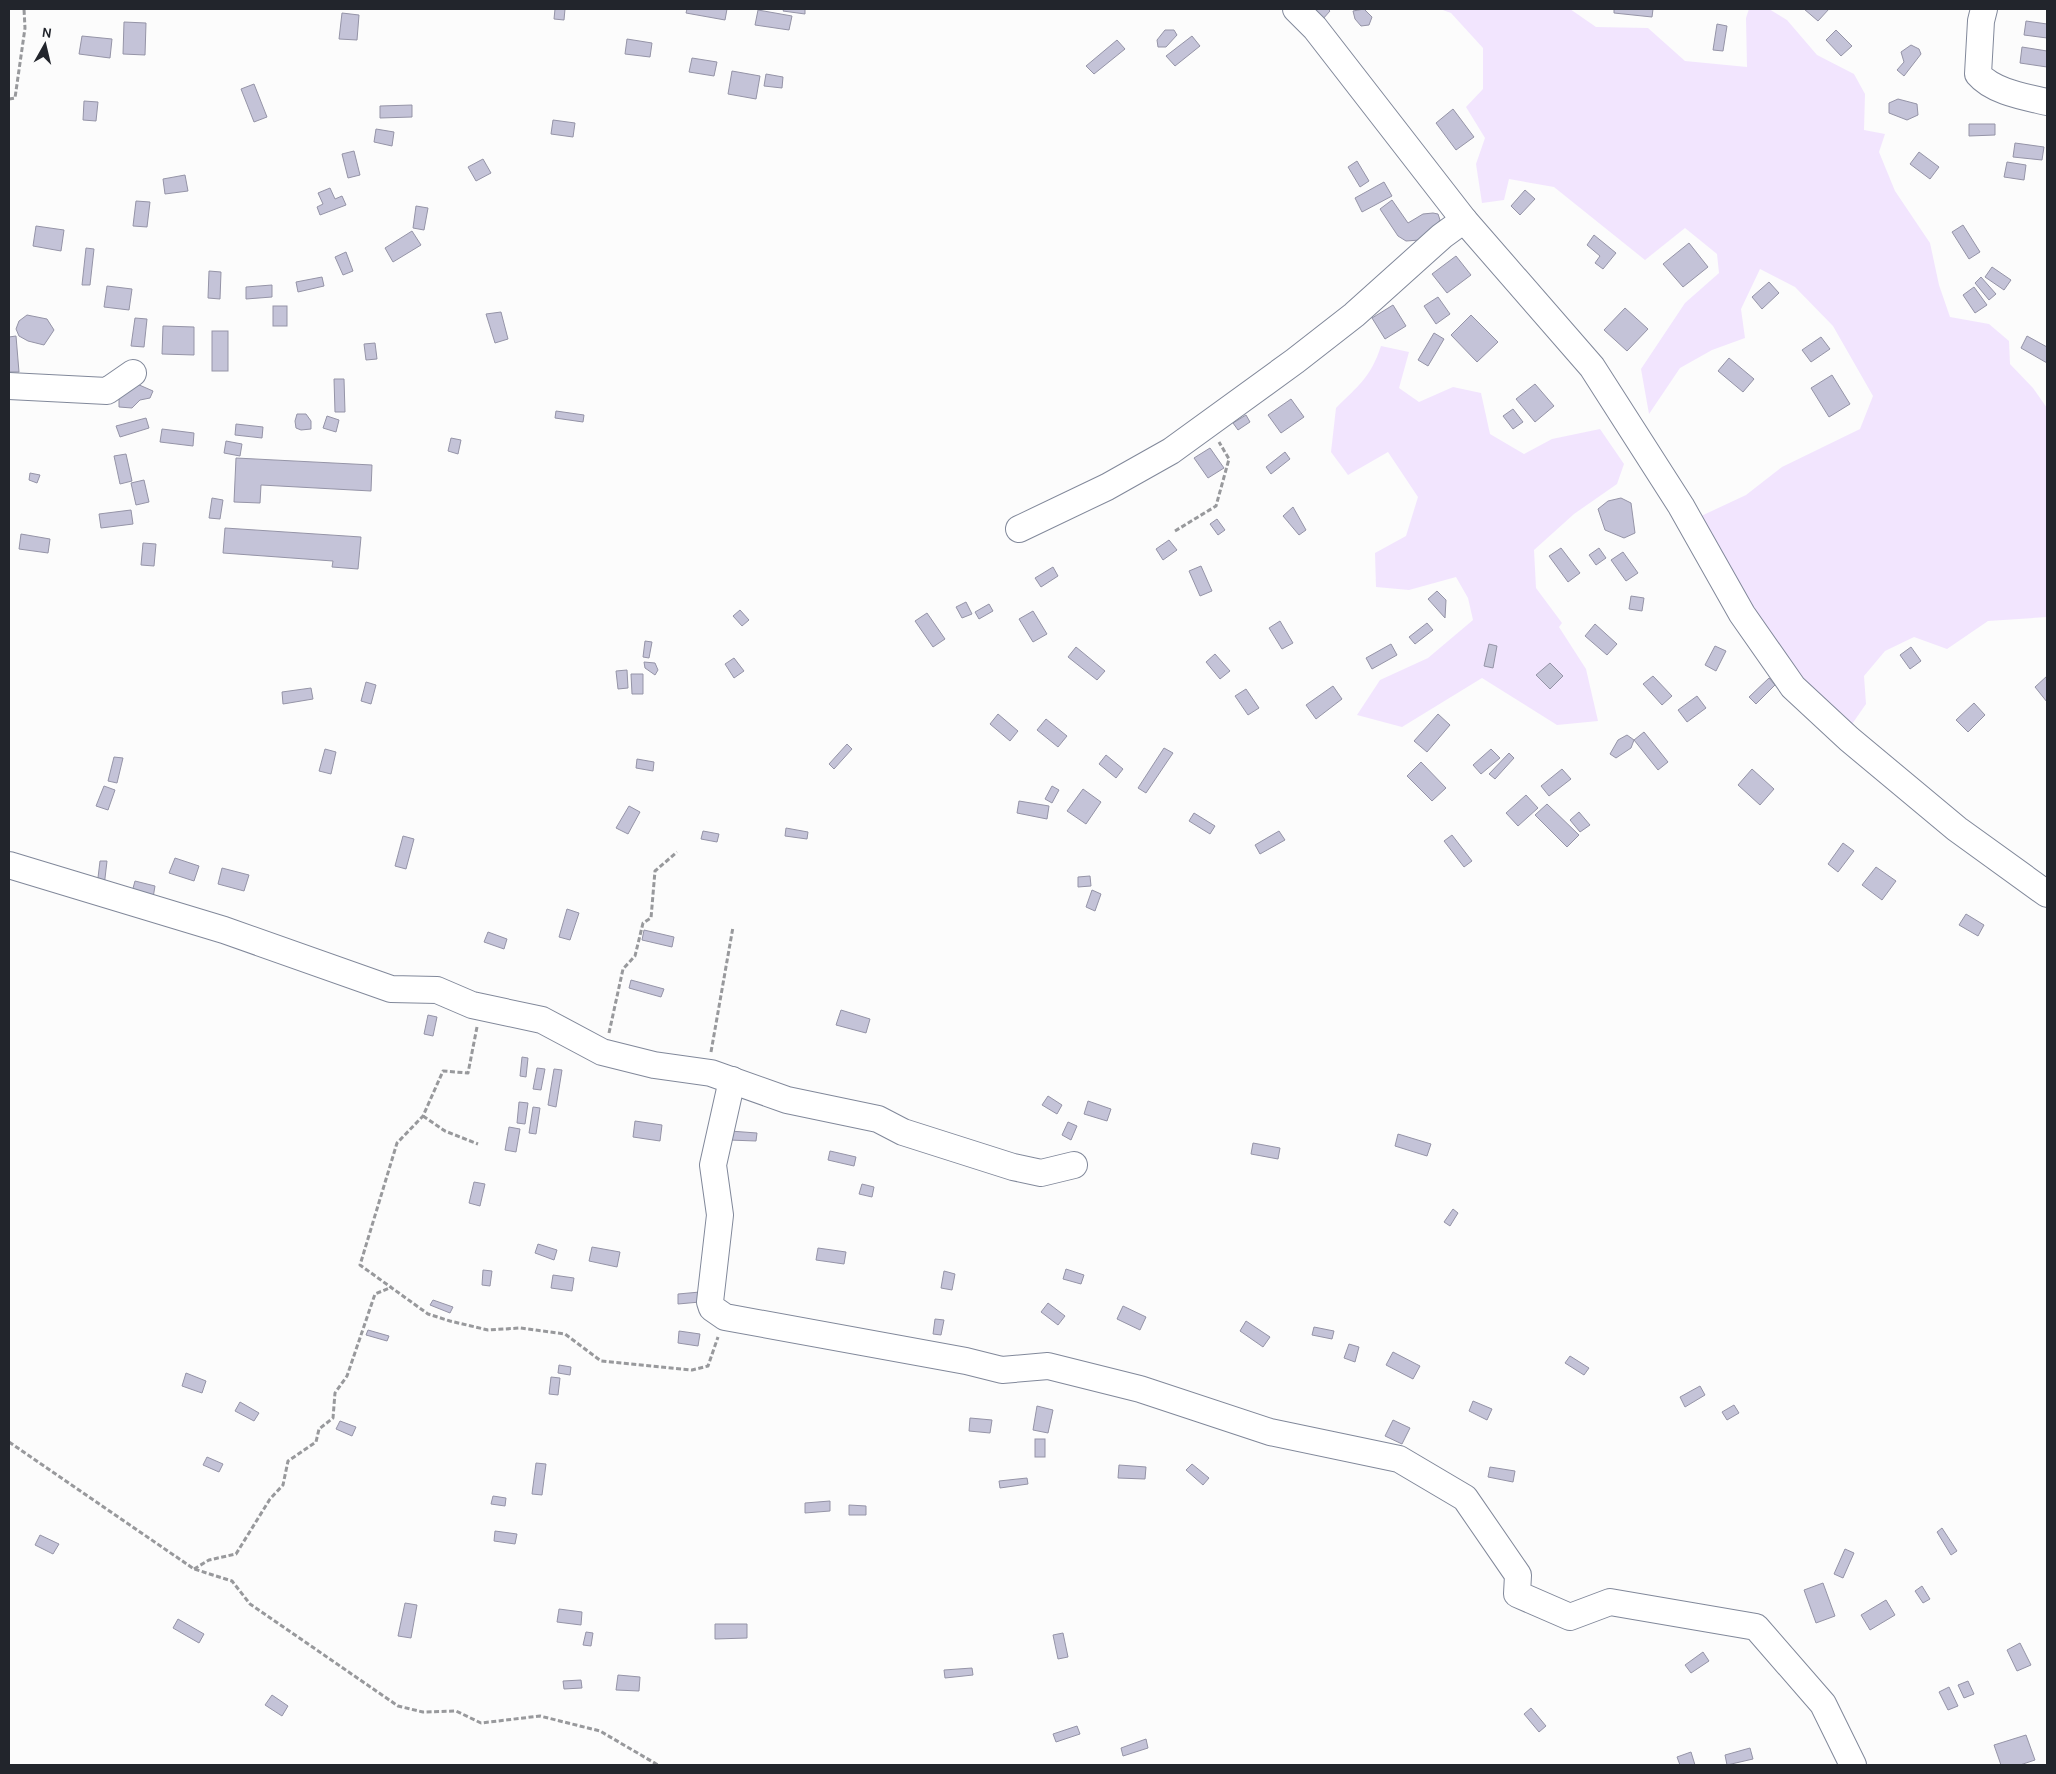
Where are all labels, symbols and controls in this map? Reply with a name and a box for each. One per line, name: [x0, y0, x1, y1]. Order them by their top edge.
north arrow: [20, 20, 70, 70]
text: N: [41, 24, 53, 42]

